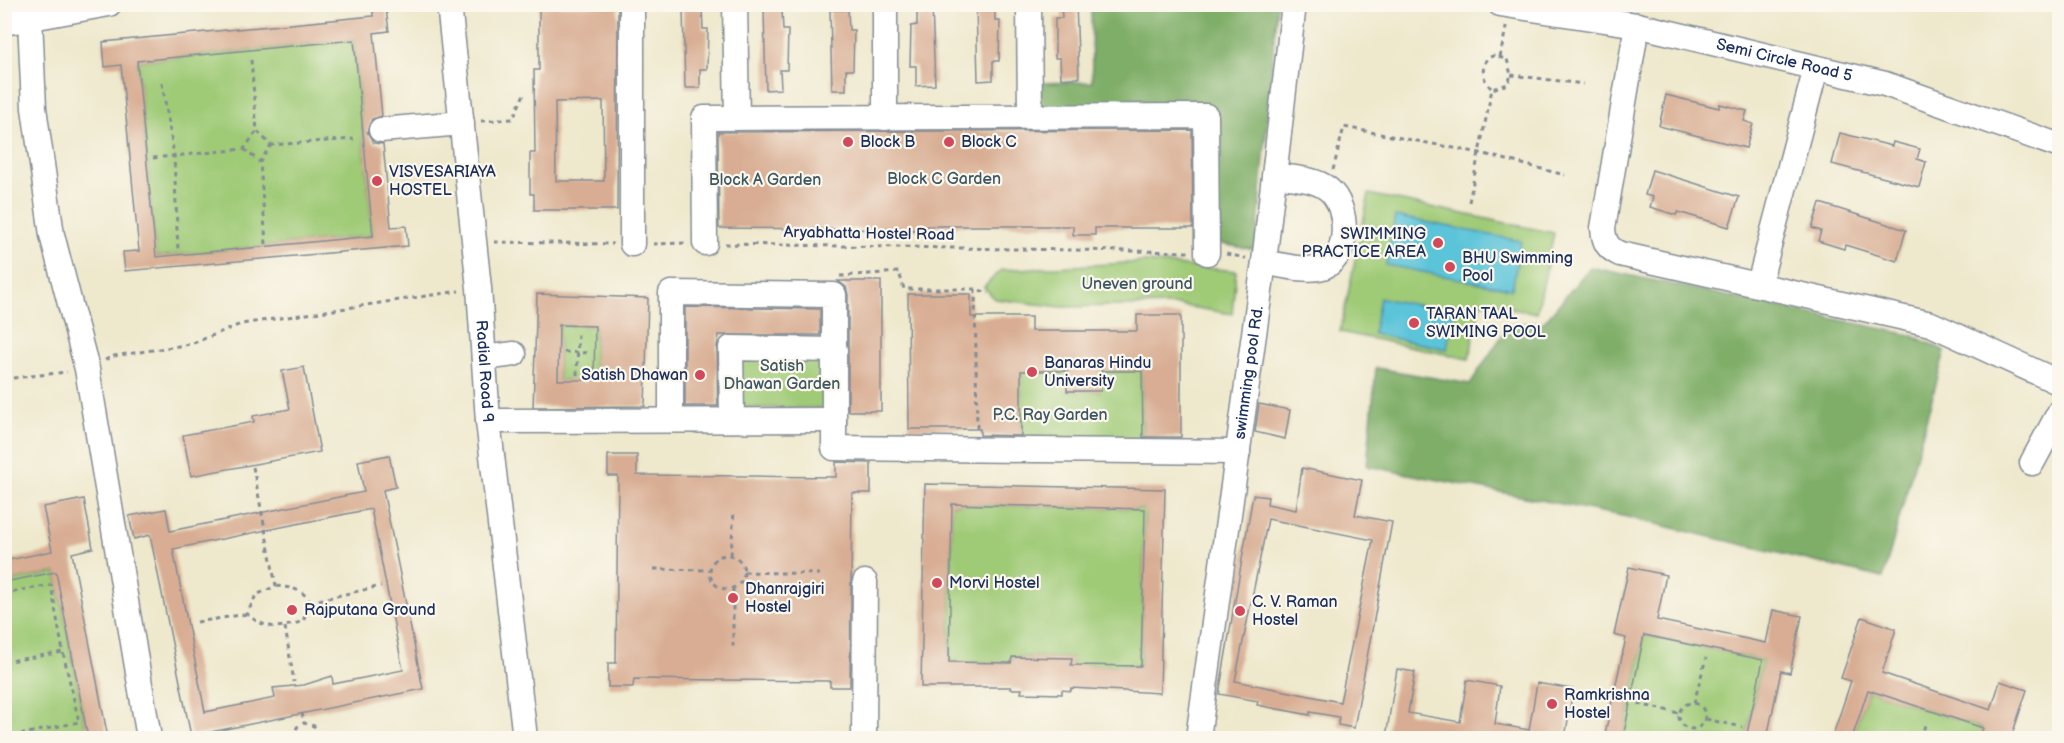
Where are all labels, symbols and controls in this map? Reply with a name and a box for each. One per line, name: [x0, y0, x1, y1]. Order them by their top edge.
street label: Semi Circle Road 5: [1714, 35, 1854, 85]
place label: Block B: [860, 133, 915, 152]
place label: Block C: [961, 133, 1017, 152]
marker: Block B: [841, 135, 855, 149]
marker: Block C: [942, 135, 956, 149]
place label: VISVESARIAYA HOSTEL: [389, 163, 496, 200]
park label: Block C Garden: [887, 170, 1001, 189]
park label: Block A Garden: [709, 171, 821, 190]
marker: VISVESARIAYA HOSTEL: [370, 174, 384, 188]
street label: Aryabhatta Hostel Road: [783, 223, 955, 245]
place label: SWIMMING PRACTICE AREA: [1302, 225, 1426, 262]
marker: SWIMMING PRACTICE AREA: [1431, 236, 1445, 250]
place label: BHU Swimming Pool: [1462, 249, 1573, 286]
marker: BHU Swimming Pool: [1443, 260, 1457, 274]
park label: Uneven ground: [1081, 275, 1193, 294]
street label: swimming pool Rd.: [1230, 305, 1267, 440]
place label: TARAN TAAL SWIMING POOL: [1426, 305, 1547, 342]
marker: TARAN TAAL SWIMING POOL: [1407, 316, 1421, 330]
street label: Radial Road 9: [472, 319, 498, 423]
place label: Banaras Hindu University: [1044, 354, 1151, 391]
park label: Satish Dhawan Garden: [724, 357, 840, 394]
marker: Banaras Hindu University: [1025, 365, 1039, 379]
place label: Satish Dhawan: [581, 366, 688, 385]
marker: Satish Dhawan: [693, 368, 707, 382]
park label: P.C. Ray Garden: [992, 406, 1108, 425]
place label: Morvi Hostel: [949, 574, 1040, 593]
marker: Morvi Hostel: [930, 576, 944, 590]
place label: Dhanrajgiri Hostel: [745, 580, 824, 617]
marker: Dhanrajgiri Hostel: [726, 591, 740, 605]
place label: C. V. Raman Hostel: [1252, 593, 1338, 630]
place label: Rajputana Ground: [304, 601, 436, 620]
marker: Rajputana Ground: [285, 603, 299, 617]
marker: C. V. Raman Hostel: [1233, 604, 1247, 618]
place label: Ramkrishna Hostel: [1564, 686, 1650, 723]
marker: Ramkrishna Hostel: [1545, 697, 1559, 711]

